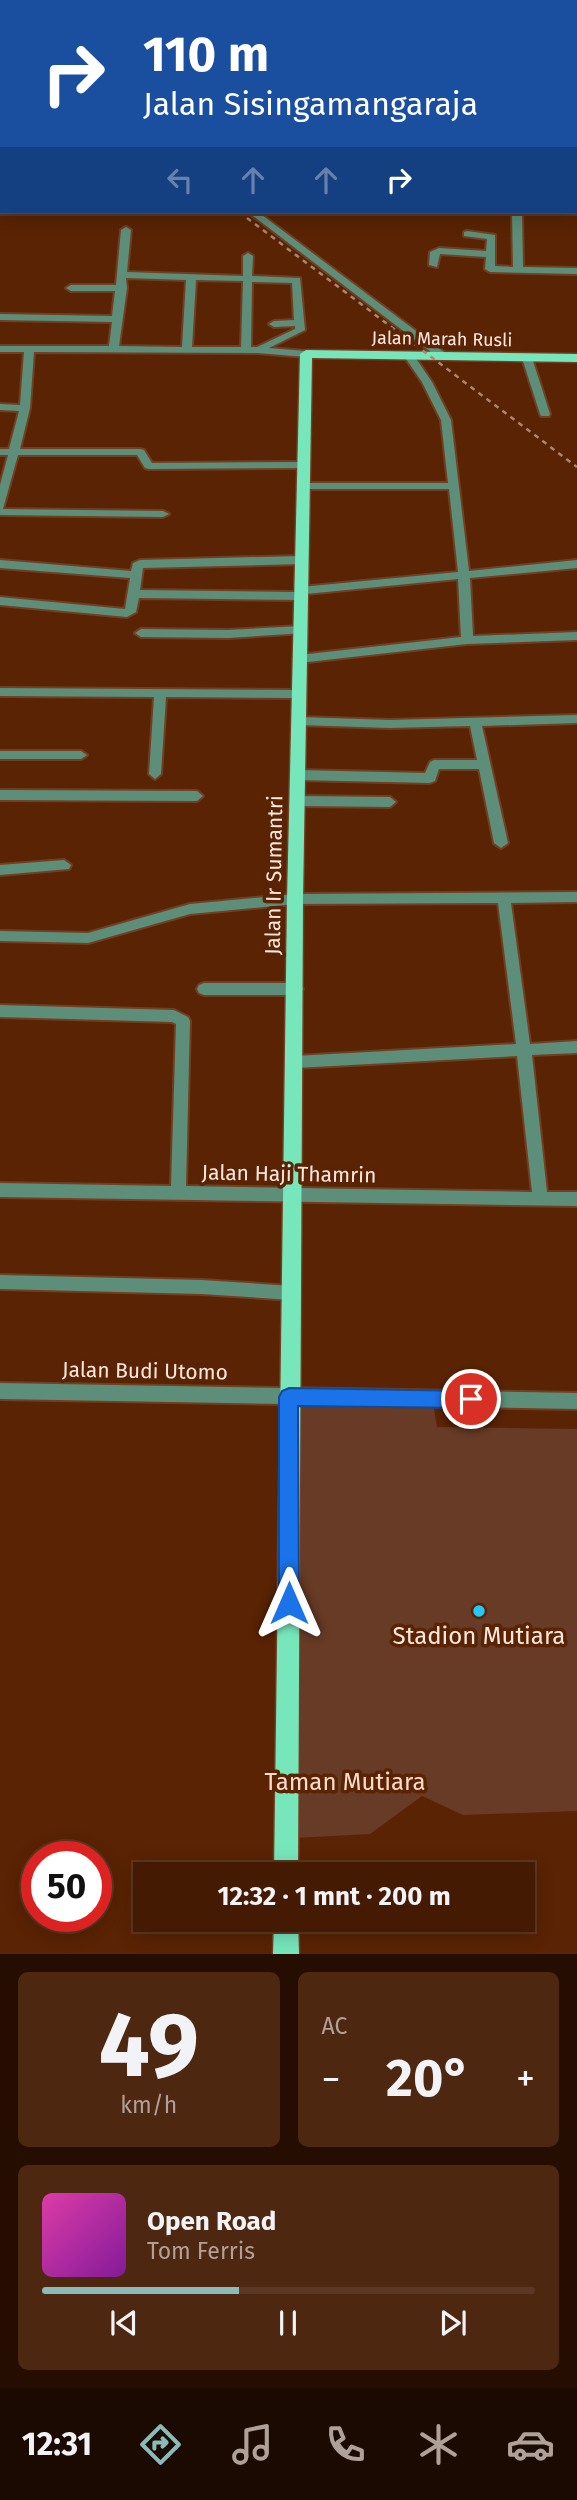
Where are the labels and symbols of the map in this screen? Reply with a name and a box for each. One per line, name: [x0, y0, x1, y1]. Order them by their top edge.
street label: Jalan Marah Rusli: [371, 327, 513, 351]
street label: Jalan Ir Sumantri: [260, 795, 288, 955]
street label: Jalan Haji Thamrin: [201, 1159, 377, 1189]
street label: Jalan Budi Utomo: [62, 1357, 228, 1385]
pin: [441, 1369, 501, 1429]
position arrow: [252, 1566, 326, 1640]
marker: Stadion Mutiara: [471, 1603, 487, 1619]
place label: Stadion Mutiara: [393, 1622, 565, 1650]
park label: Taman Mutiara: [265, 1768, 425, 1796]
speed limit sign: 50: [21, 1841, 112, 1932]

